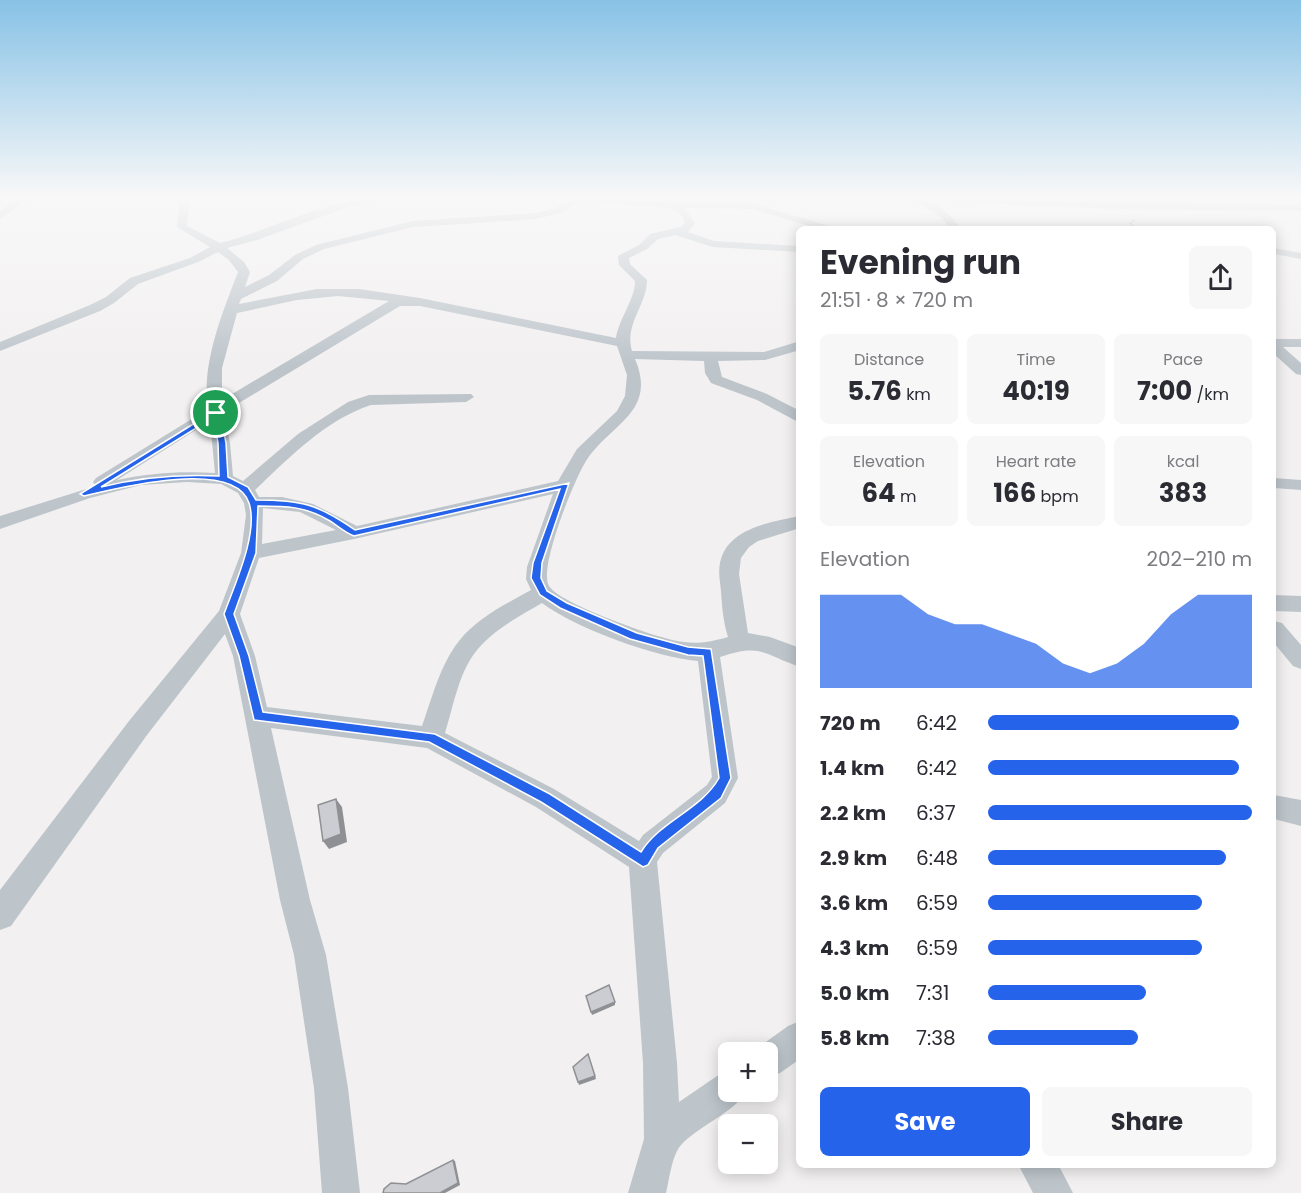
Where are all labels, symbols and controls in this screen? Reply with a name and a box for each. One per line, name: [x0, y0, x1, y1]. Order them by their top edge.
text: Evening run: [820, 239, 1021, 286]
button: share: [1189, 246, 1252, 309]
text: 21:51 · 8 × 720 m: [820, 286, 973, 314]
text: Distance: [854, 348, 924, 371]
text: Time: [1017, 348, 1056, 371]
text: Pace: [1163, 348, 1203, 371]
text: 5.76: [847, 373, 902, 409]
text: 40:19: [1002, 373, 1070, 409]
text: 7:00: [1137, 373, 1192, 409]
text: km: [902, 383, 931, 406]
text: /km: [1192, 383, 1229, 406]
pin: [190, 387, 241, 438]
icon: arrive: [199, 396, 232, 429]
text: Elevation: [853, 450, 925, 473]
text: Heart rate: [996, 450, 1076, 473]
text: kcal: [1167, 450, 1199, 473]
text: 64: [862, 475, 896, 511]
text: 166: [993, 475, 1036, 511]
text: 383: [1159, 475, 1207, 511]
text: m: [896, 485, 916, 508]
text: bpm: [1036, 485, 1079, 508]
text: Elevation: [820, 545, 910, 573]
text: 202–210 m: [1147, 545, 1252, 573]
text: 720 m: [820, 709, 881, 737]
text: 6:42: [916, 709, 957, 737]
text: 1.4 km: [820, 754, 884, 782]
text: 6:42: [916, 754, 957, 782]
text: 2.2 km: [820, 799, 886, 827]
text: 6:37: [916, 799, 956, 827]
text: 2.9 km: [820, 844, 887, 872]
text: 6:48: [916, 844, 958, 872]
text: 3.6 km: [820, 889, 888, 917]
text: 6:59: [916, 889, 958, 917]
text: 4.3 km: [820, 934, 889, 962]
text: 6:59: [916, 934, 958, 962]
text: 5.0 km: [820, 979, 889, 1007]
text: 7:31: [916, 979, 949, 1007]
text: 5.8 km: [820, 1024, 889, 1052]
text: 7:38: [916, 1024, 956, 1052]
map controls: [718, 1042, 778, 1174]
button: +: [718, 1042, 778, 1102]
button: Save: [820, 1087, 1030, 1156]
button: Share: [1042, 1087, 1252, 1156]
button: −: [718, 1114, 778, 1174]

